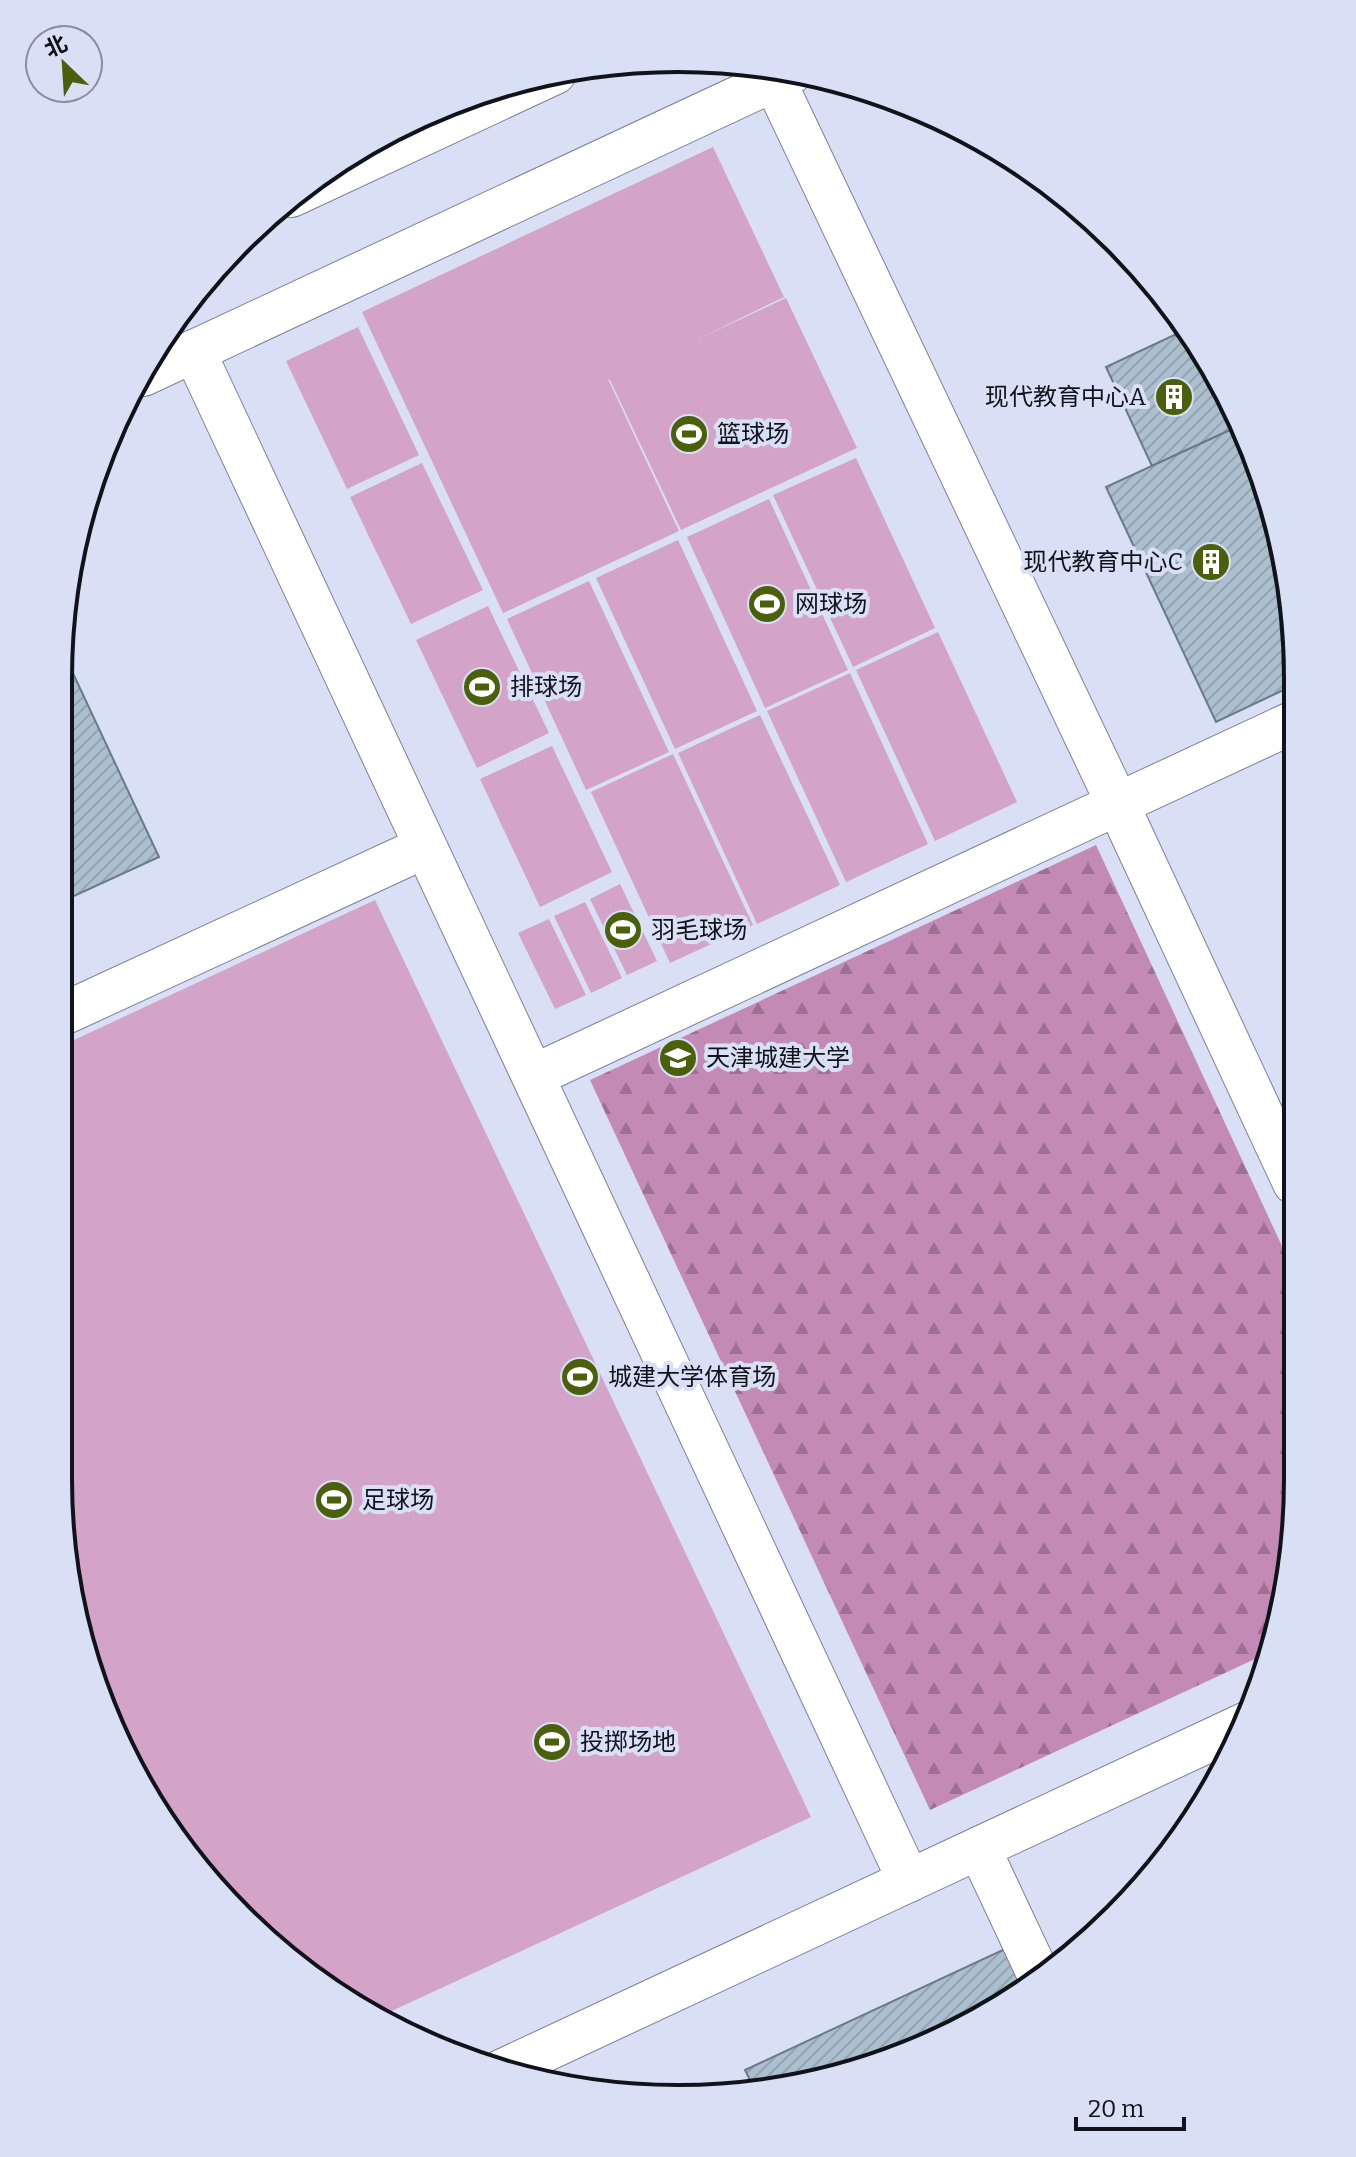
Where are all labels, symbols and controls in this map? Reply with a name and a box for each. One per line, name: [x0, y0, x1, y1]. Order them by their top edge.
north arrow: [24, 24, 104, 104]
text: 北: [40, 29, 71, 63]
building icon: 现代教育中心A: [1153, 376, 1195, 418]
place label: 现代教育中心A: [985, 383, 1146, 411]
sports icon: 篮球场: [668, 413, 710, 455]
place label: 篮球场: [717, 420, 789, 448]
building icon: 现代教育中心C: [1190, 541, 1232, 583]
place label: 现代教育中心C: [1023, 548, 1183, 576]
sports icon: 网球场: [746, 583, 788, 625]
place label: 网球场: [795, 590, 867, 618]
sports icon: 排球场: [461, 666, 503, 708]
place label: 排球场: [510, 673, 582, 701]
sports icon: 羽毛球场: [602, 909, 644, 951]
place label: 羽毛球场: [651, 916, 747, 944]
school or university icon: 天津城建大学: [657, 1037, 699, 1079]
place label: 天津城建大学: [706, 1044, 850, 1072]
sports icon: 城建大学体育场: [559, 1356, 601, 1398]
place label: 城建大学体育场: [608, 1363, 776, 1391]
sports icon: 足球场: [313, 1479, 355, 1521]
place label: 足球场: [362, 1486, 434, 1514]
sports icon: 投掷场地: [531, 1721, 573, 1763]
place label: 投掷场地: [580, 1728, 676, 1756]
scale bar: [1076, 2081, 1184, 2131]
text: 20 m: [1088, 2095, 1144, 2123]

